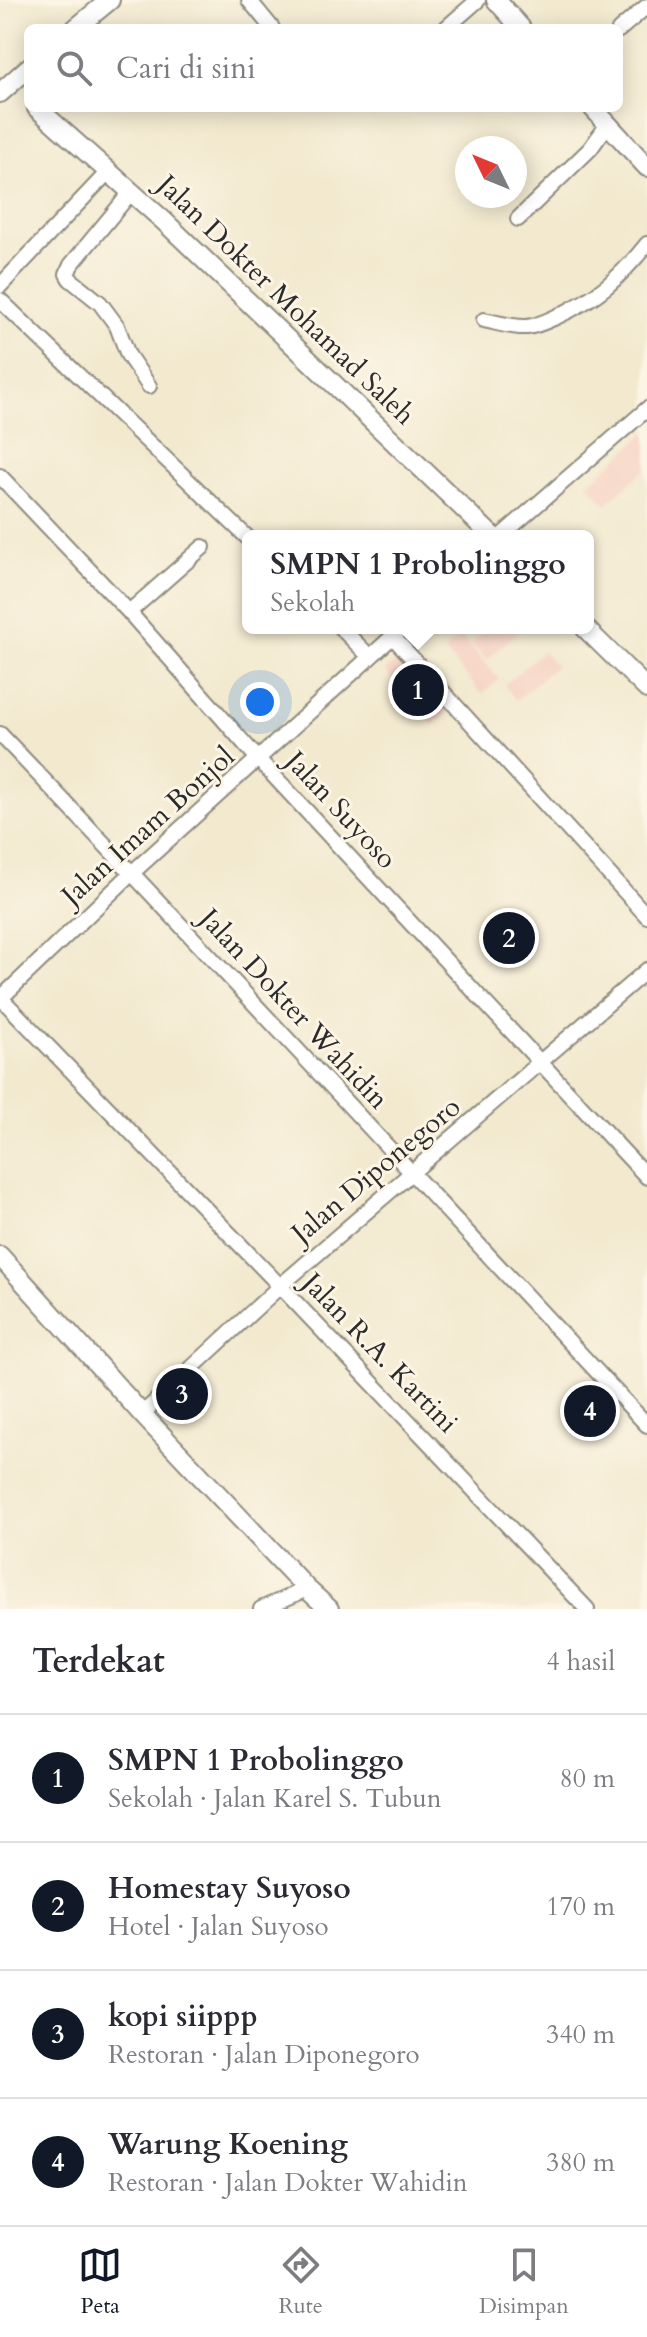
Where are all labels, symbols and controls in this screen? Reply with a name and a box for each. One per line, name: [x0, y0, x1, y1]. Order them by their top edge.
search box: [24, 24, 623, 112]
icon: search: [52, 46, 96, 90]
text: Cari di sini: [116, 48, 256, 89]
north arrow: [455, 136, 527, 208]
street label: Jalan Dokter Mohamad Saleh: [146, 164, 423, 433]
popup: [242, 530, 594, 634]
text: SMPN 1 Probolinggo: [270, 544, 566, 585]
text: Sekolah: [270, 585, 355, 620]
pin: 1: [392, 660, 444, 720]
your location: [240, 682, 280, 722]
street label: Jalan Imam Bonjol: [50, 738, 243, 917]
street label: Jalan Suyoso: [274, 740, 405, 877]
street label: Jalan Dokter Wahidin: [188, 898, 397, 1118]
pin: 2: [483, 908, 535, 968]
street label: Jalan Diponegoro: [280, 1088, 469, 1255]
street label: Jalan R.A. Kartini: [291, 1262, 466, 1441]
pin: 3: [156, 1364, 208, 1424]
pin: 4: [564, 1381, 616, 1441]
text: Terdekat: [32, 1638, 165, 1684]
text: 4 hasil: [547, 1644, 615, 1679]
text: SMPN 1 Probolinggo: [108, 1740, 404, 1781]
text: 1: [51, 1761, 65, 1796]
text: 80 m: [559, 1761, 615, 1796]
text: Sekolah · Jalan Karel S. Tubun: [108, 1781, 442, 1816]
text: Homestay Suyoso: [108, 1868, 351, 1909]
text: 2: [51, 1889, 65, 1924]
text: 170 m: [546, 1889, 615, 1924]
text: Hotel · Jalan Suyoso: [108, 1909, 328, 1944]
text: kopi siippp: [108, 1996, 258, 2037]
text: 3: [51, 2017, 65, 2052]
text: 340 m: [546, 2017, 615, 2052]
text: Restoran · Jalan Diponegoro: [108, 2037, 420, 2072]
text: Warung Koening: [108, 2124, 348, 2165]
text: 4: [51, 2145, 65, 2180]
text: 380 m: [546, 2145, 615, 2180]
text: Restoran · Jalan Dokter Wahidin: [108, 2165, 468, 2200]
tab: Peta: [78, 2243, 122, 2321]
tab: Rute: [278, 2243, 323, 2321]
tab: Disimpan: [479, 2243, 569, 2321]

